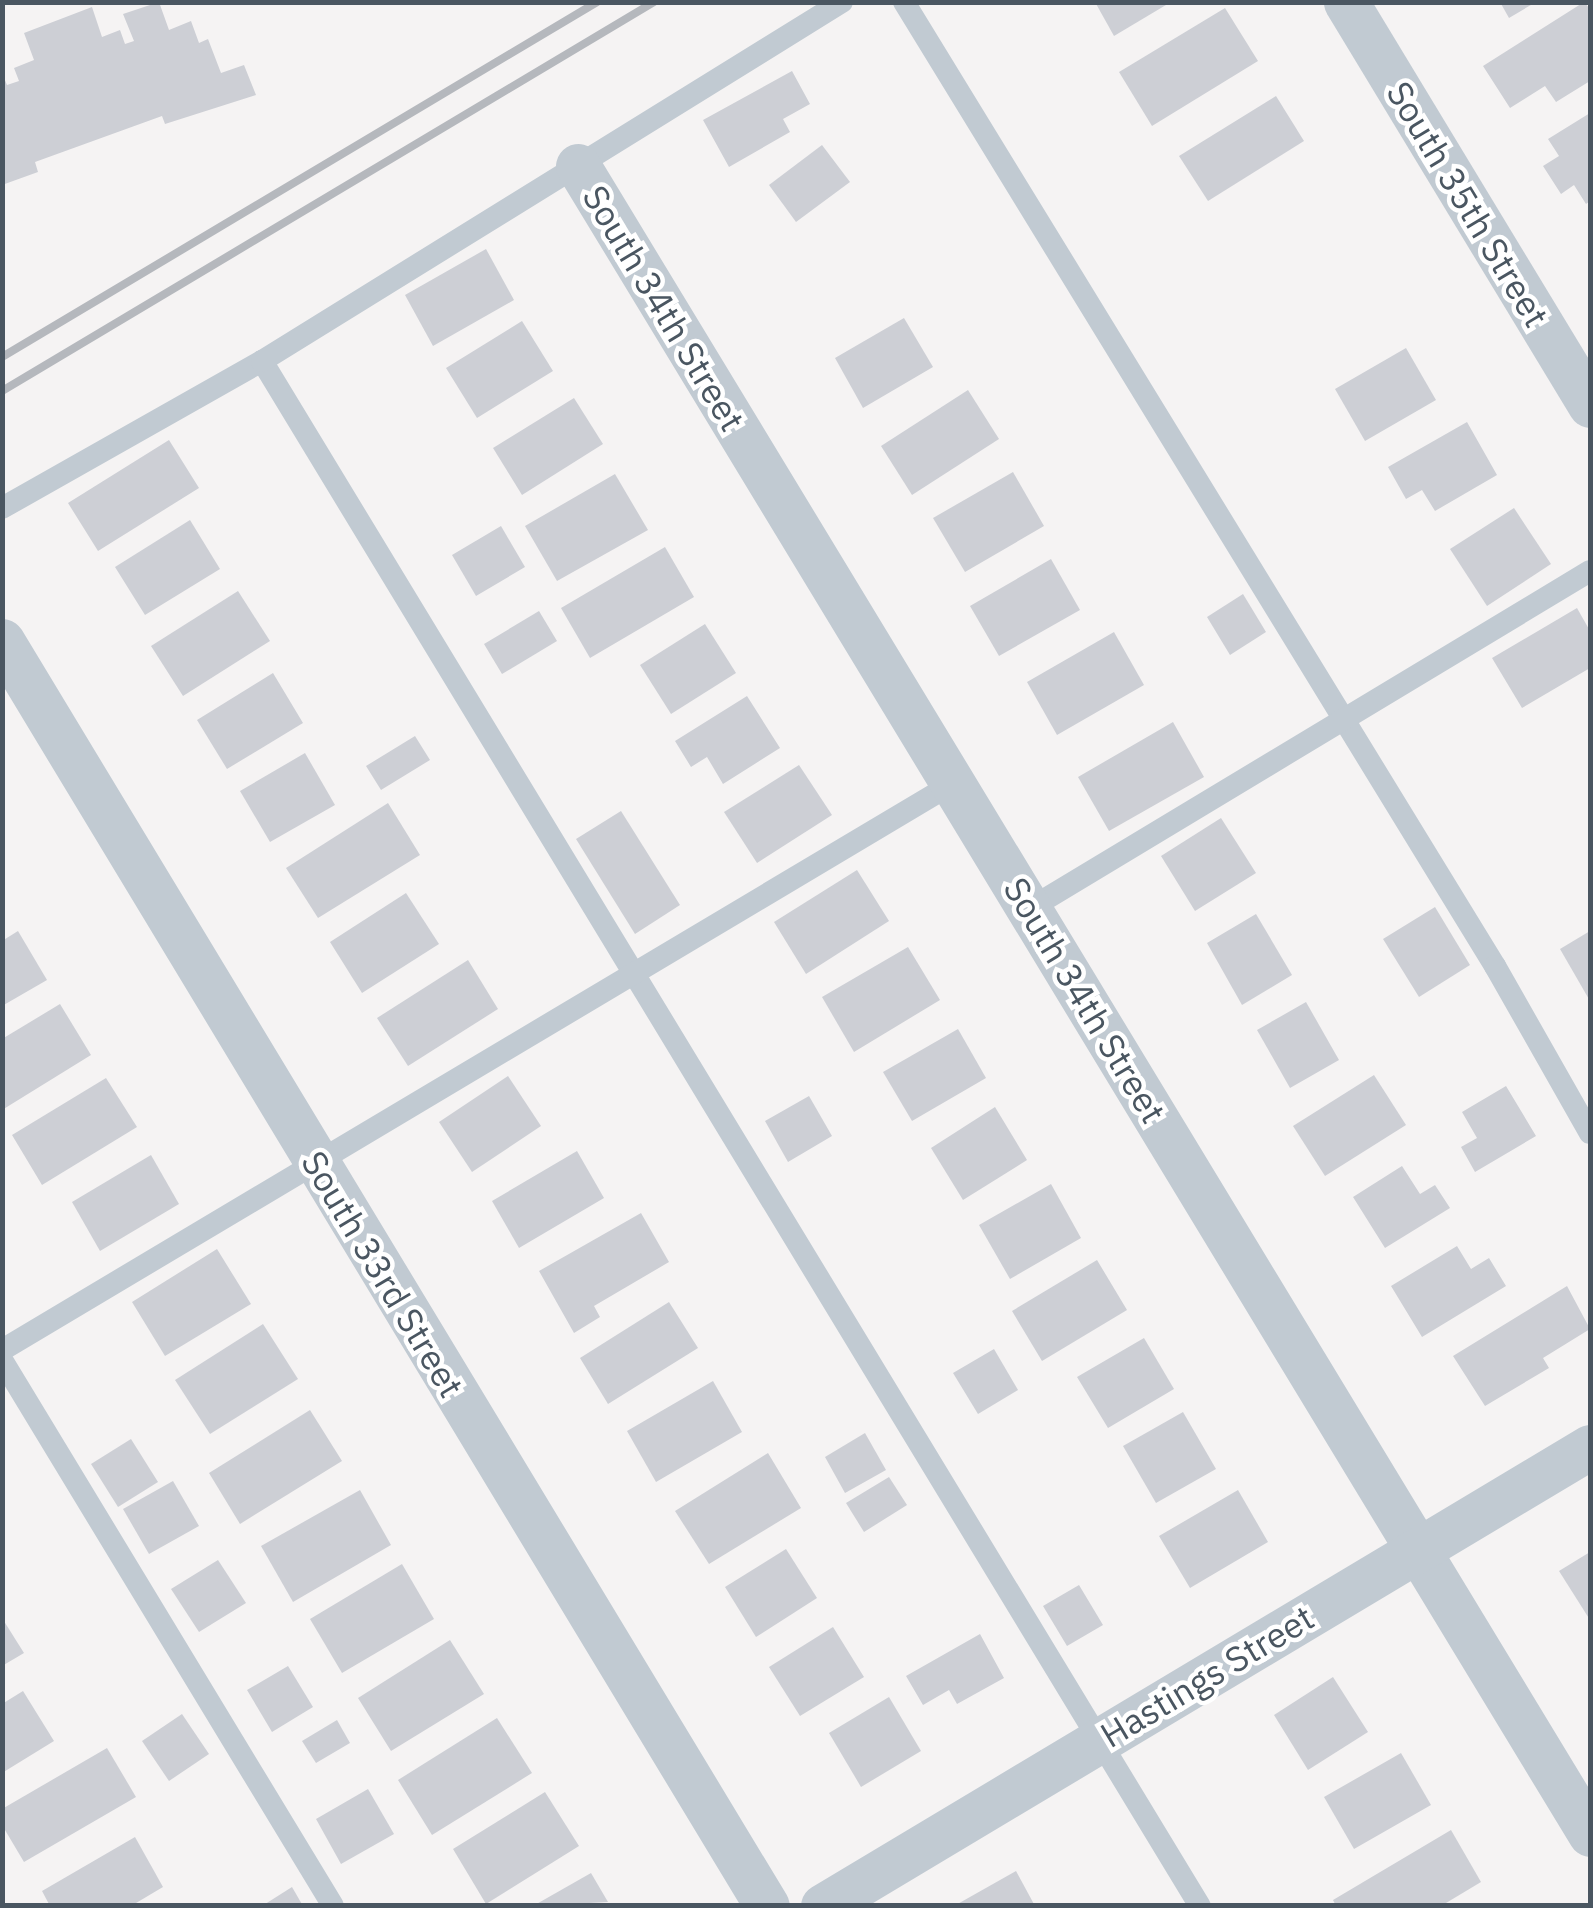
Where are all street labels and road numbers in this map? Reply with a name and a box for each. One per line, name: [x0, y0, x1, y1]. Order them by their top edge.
street label: South 35th Street: [1378, 74, 1558, 334]
street label: South 34th Street: [574, 178, 754, 438]
street label: South 34th Street: [995, 870, 1175, 1130]
street label: South 33rd Street: [293, 1143, 473, 1405]
street label: Hastings Street: [1093, 1596, 1321, 1756]

